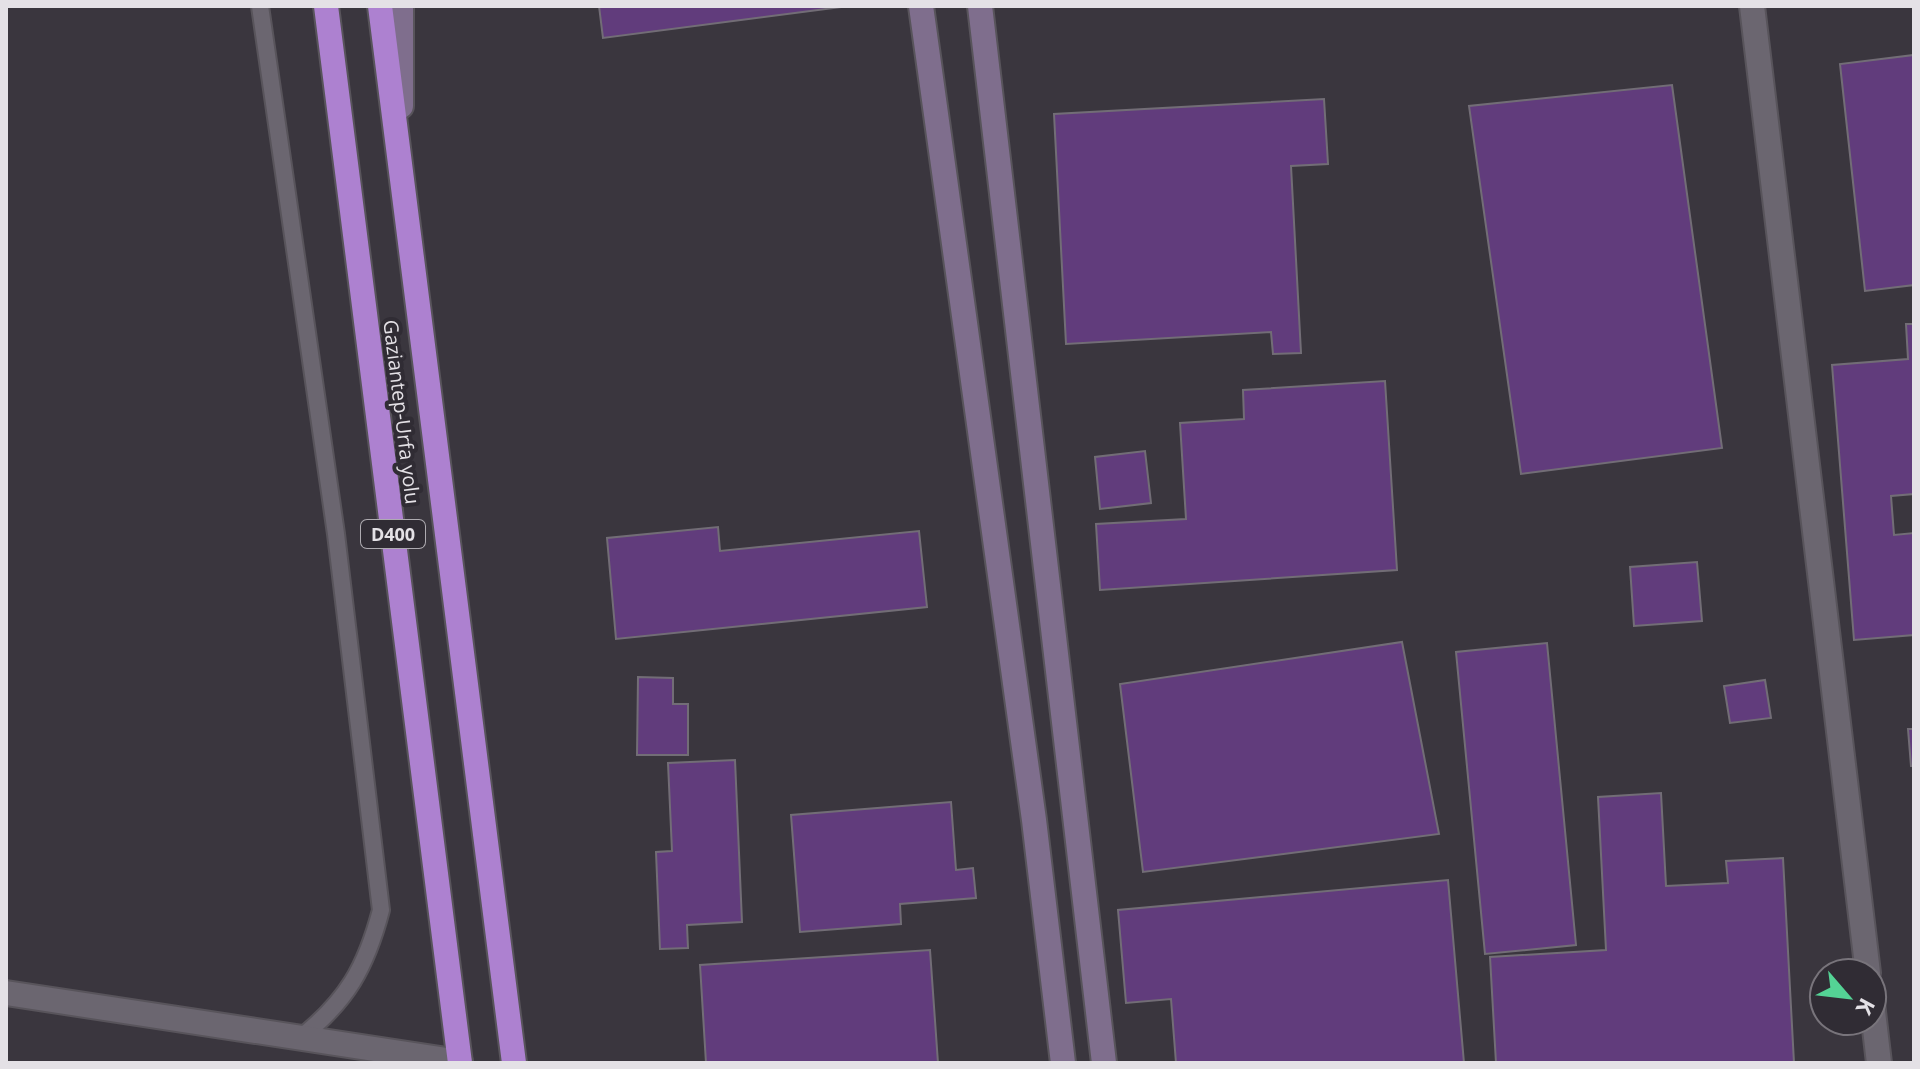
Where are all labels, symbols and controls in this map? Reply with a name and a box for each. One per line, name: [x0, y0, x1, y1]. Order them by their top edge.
street label: Gaziantep-Urfa yolu: [377, 318, 427, 506]
road number: D400: [361, 520, 425, 548]
north arrow: [1808, 957, 1888, 1037]
text: K: [1850, 993, 1883, 1021]

